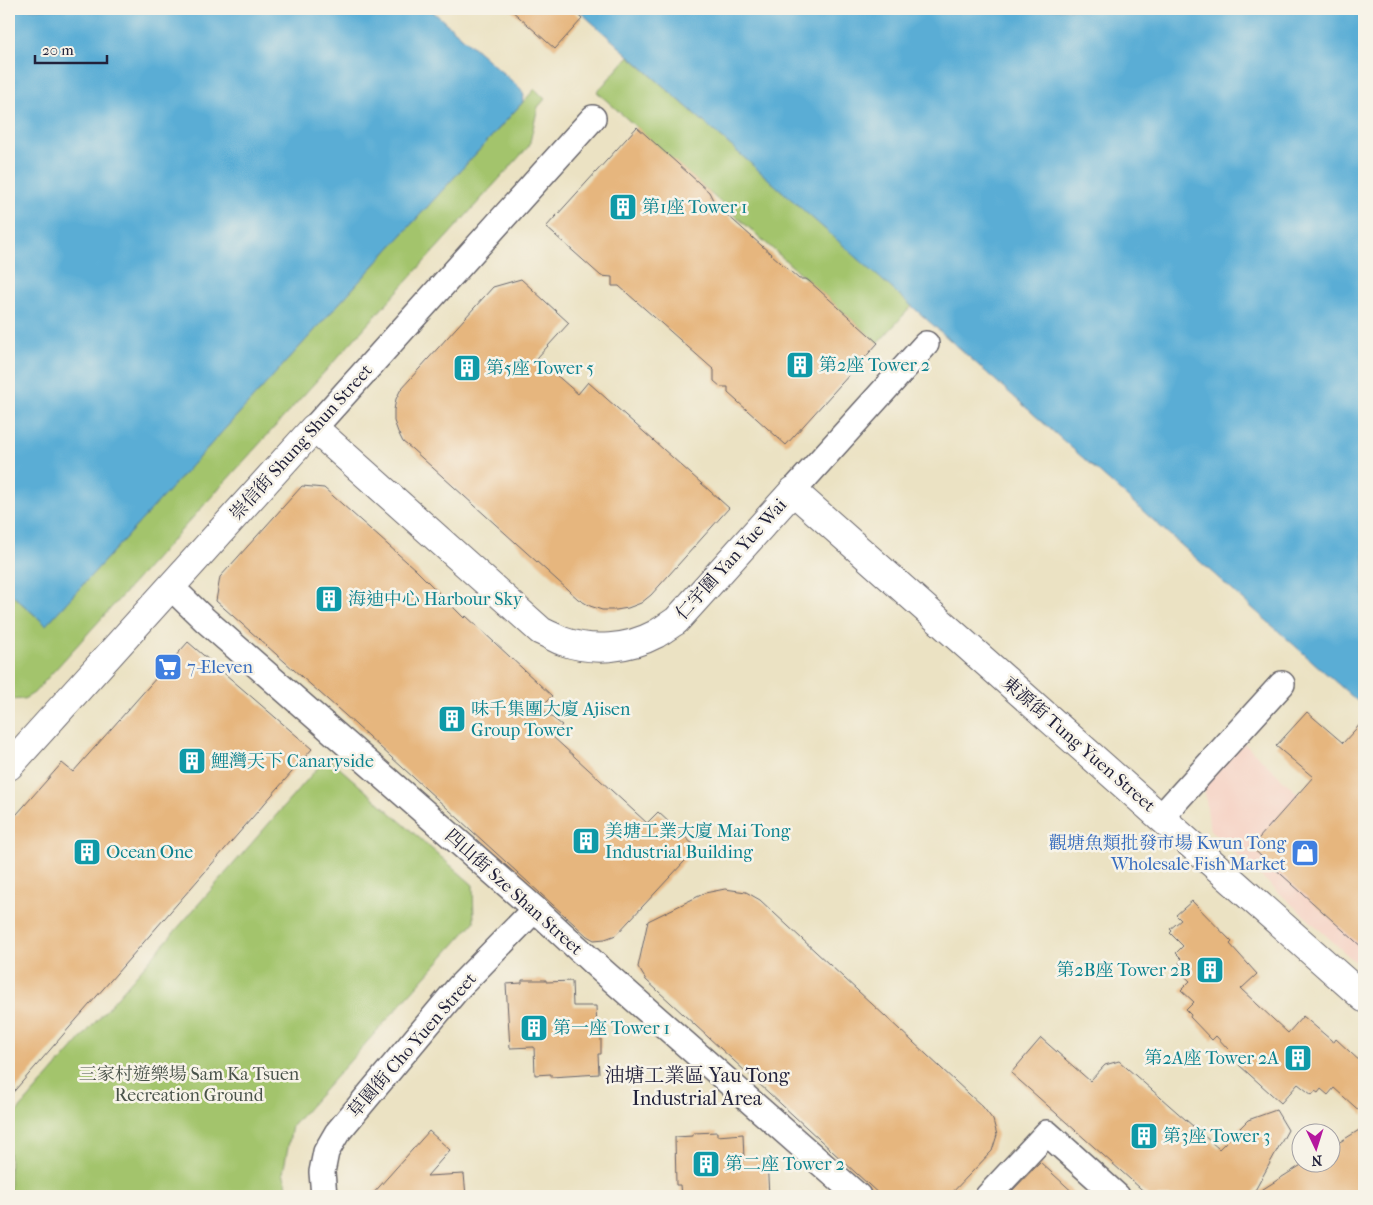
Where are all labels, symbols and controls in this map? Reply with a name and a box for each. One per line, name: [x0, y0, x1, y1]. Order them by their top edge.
scale bar: [35, 32, 108, 64]
text: 20 m: [42, 41, 74, 59]
building icon: 第1座 Tower 1: [608, 192, 638, 222]
place label: 第1座 Tower 1: [642, 197, 747, 218]
building icon: 第2座 Tower 2: [785, 350, 815, 380]
building icon: 第5座 Tower 5: [452, 353, 482, 383]
place label: 第2座 Tower 2: [819, 355, 930, 376]
place label: 第5座 Tower 5: [486, 358, 594, 379]
street label: 崇信街 Shung Shun Street: [226, 360, 377, 525]
street label: 仁宇圍 Yan Yue Wai: [672, 494, 792, 624]
building icon: 海迪中心 Harbour Sky: [314, 584, 344, 614]
place label: 海迪中心 Harbour Sky: [348, 589, 524, 610]
supermarket icon: 7-Eleven: [153, 652, 183, 682]
place label: 7-Eleven: [187, 657, 253, 678]
street label: 東源街 Tung Yuen Street: [998, 672, 1160, 817]
place label: 味千集團大廈 Ajisen Group Tower: [471, 699, 631, 741]
building icon: 味千集團大廈 Ajisen Group Tower: [437, 704, 467, 734]
building icon: 鯉灣天下 Canaryside: [177, 746, 207, 776]
place label: 鯉灣天下 Canaryside: [211, 751, 374, 772]
place label: 美塘工業大廈 Mai Tong Industrial Building: [605, 821, 791, 863]
street label: 四山街 Sze Shan Street: [441, 825, 587, 960]
building icon: 美塘工業大廈 Mai Tong Industrial Building: [571, 826, 601, 856]
place label: 觀塘魚類批發市場 Kwun Tong Wholesale Fish Market: [1049, 833, 1287, 875]
building icon: Ocean One: [72, 837, 102, 867]
shop icon: 觀塘魚類批發市場 Kwun Tong Wholesale Fish Market: [1290, 838, 1320, 868]
place label: Ocean One: [106, 842, 193, 863]
building icon: 第2B座 Tower 2B: [1195, 955, 1225, 985]
place label: 第2B座 Tower 2B: [1057, 960, 1191, 981]
street label: 草園街 Cho Yuen Street: [344, 968, 481, 1122]
building icon: 第一座 Tower 1: [519, 1013, 549, 1043]
place label: 第一座 Tower 1: [553, 1018, 670, 1039]
building icon: 第2A座 Tower 2A: [1283, 1043, 1313, 1073]
place label: 第2A座 Tower 2A: [1145, 1048, 1279, 1069]
park label: 三家村遊樂場 Sam Ka Tsuen Recreation Ground: [79, 1064, 300, 1106]
district label: 油塘工業區 Yau Tong Industrial Area: [604, 1064, 790, 1110]
building icon: 第3座 Tower 3: [1129, 1121, 1159, 1151]
north arrow: [1290, 1122, 1340, 1172]
place label: 第3座 Tower 3: [1163, 1126, 1270, 1147]
building icon: 第二座 Tower 2: [691, 1149, 721, 1179]
text: N: [1311, 1152, 1323, 1169]
place label: 第二座 Tower 2: [725, 1154, 845, 1175]

